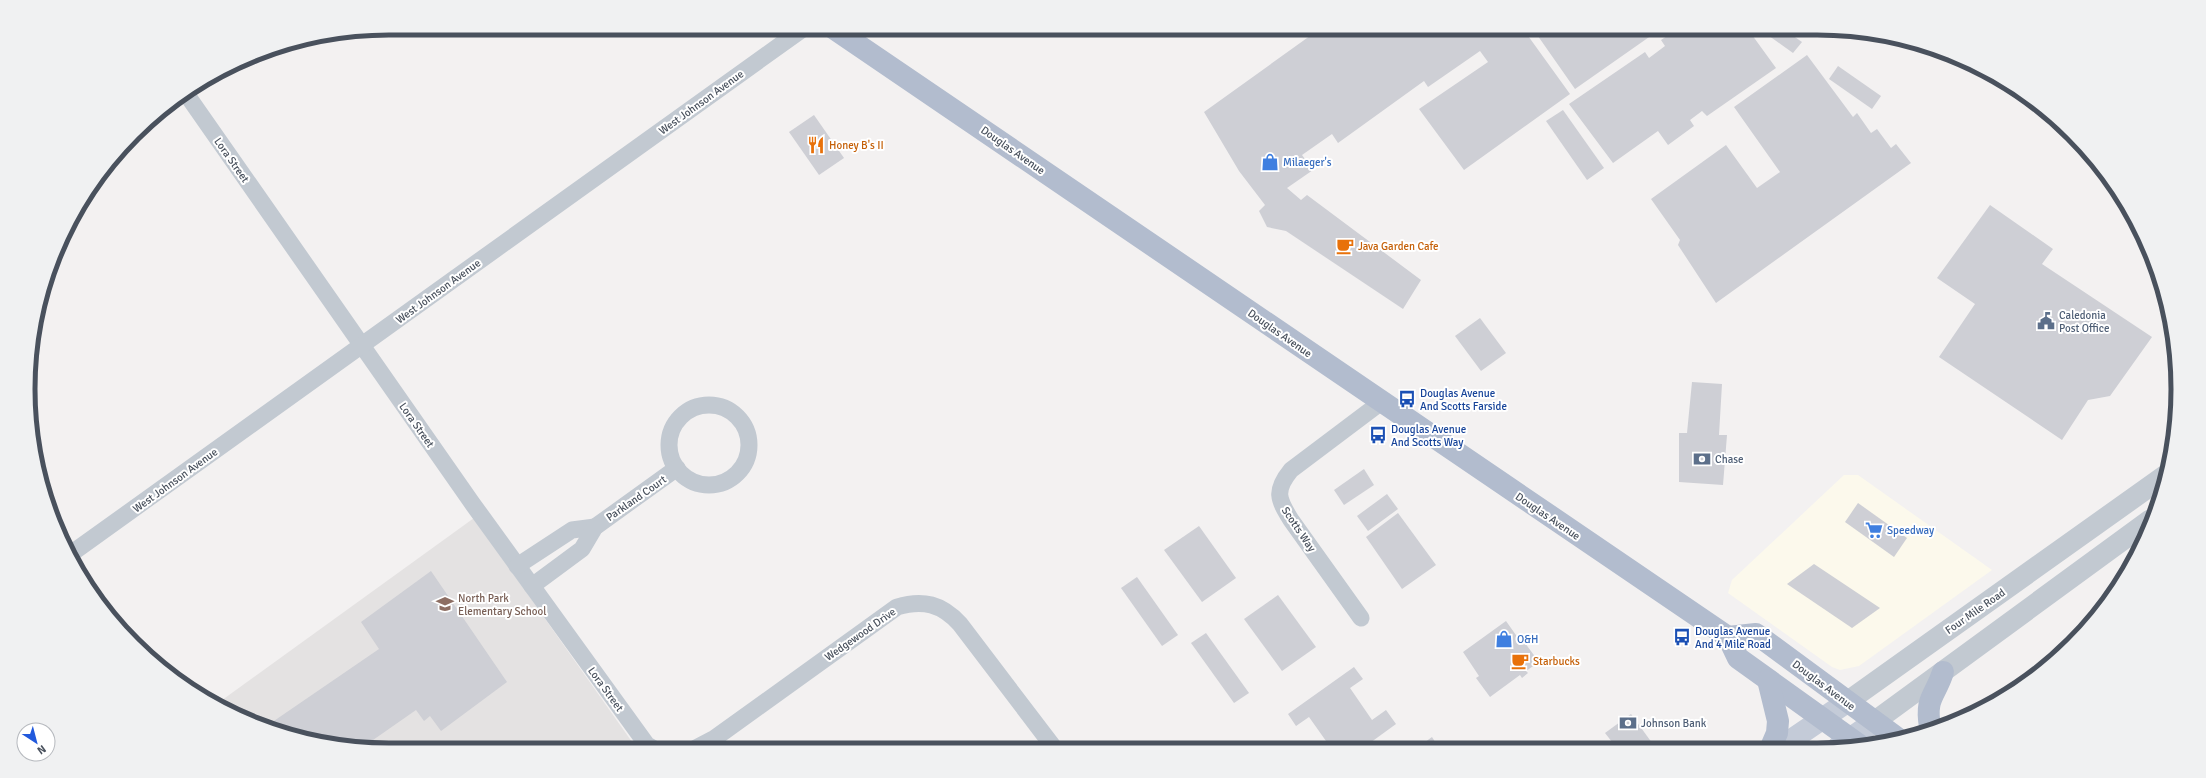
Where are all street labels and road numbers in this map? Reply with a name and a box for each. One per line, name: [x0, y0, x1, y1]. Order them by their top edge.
street label: West Johnson Avenue: [656, 67, 746, 137]
street label: Douglas Avenue: [978, 124, 1047, 177]
street label: Lora Street: [211, 135, 252, 185]
street label: West Johnson Avenue: [393, 256, 483, 326]
street label: Douglas Avenue: [1245, 307, 1314, 360]
street label: Lora Street: [396, 400, 437, 450]
street label: West Johnson Avenue: [130, 445, 220, 515]
street label: Parkland Court: [604, 473, 669, 524]
street label: Douglas Avenue: [1513, 490, 1583, 543]
street label: Scotts Way: [1279, 504, 1319, 555]
street label: Four Mile Road: [1943, 586, 2008, 637]
street label: Wedgewood Drive: [822, 605, 898, 664]
street label: Douglas Avenue: [1790, 658, 1858, 713]
street label: Lora Street: [585, 665, 626, 714]

